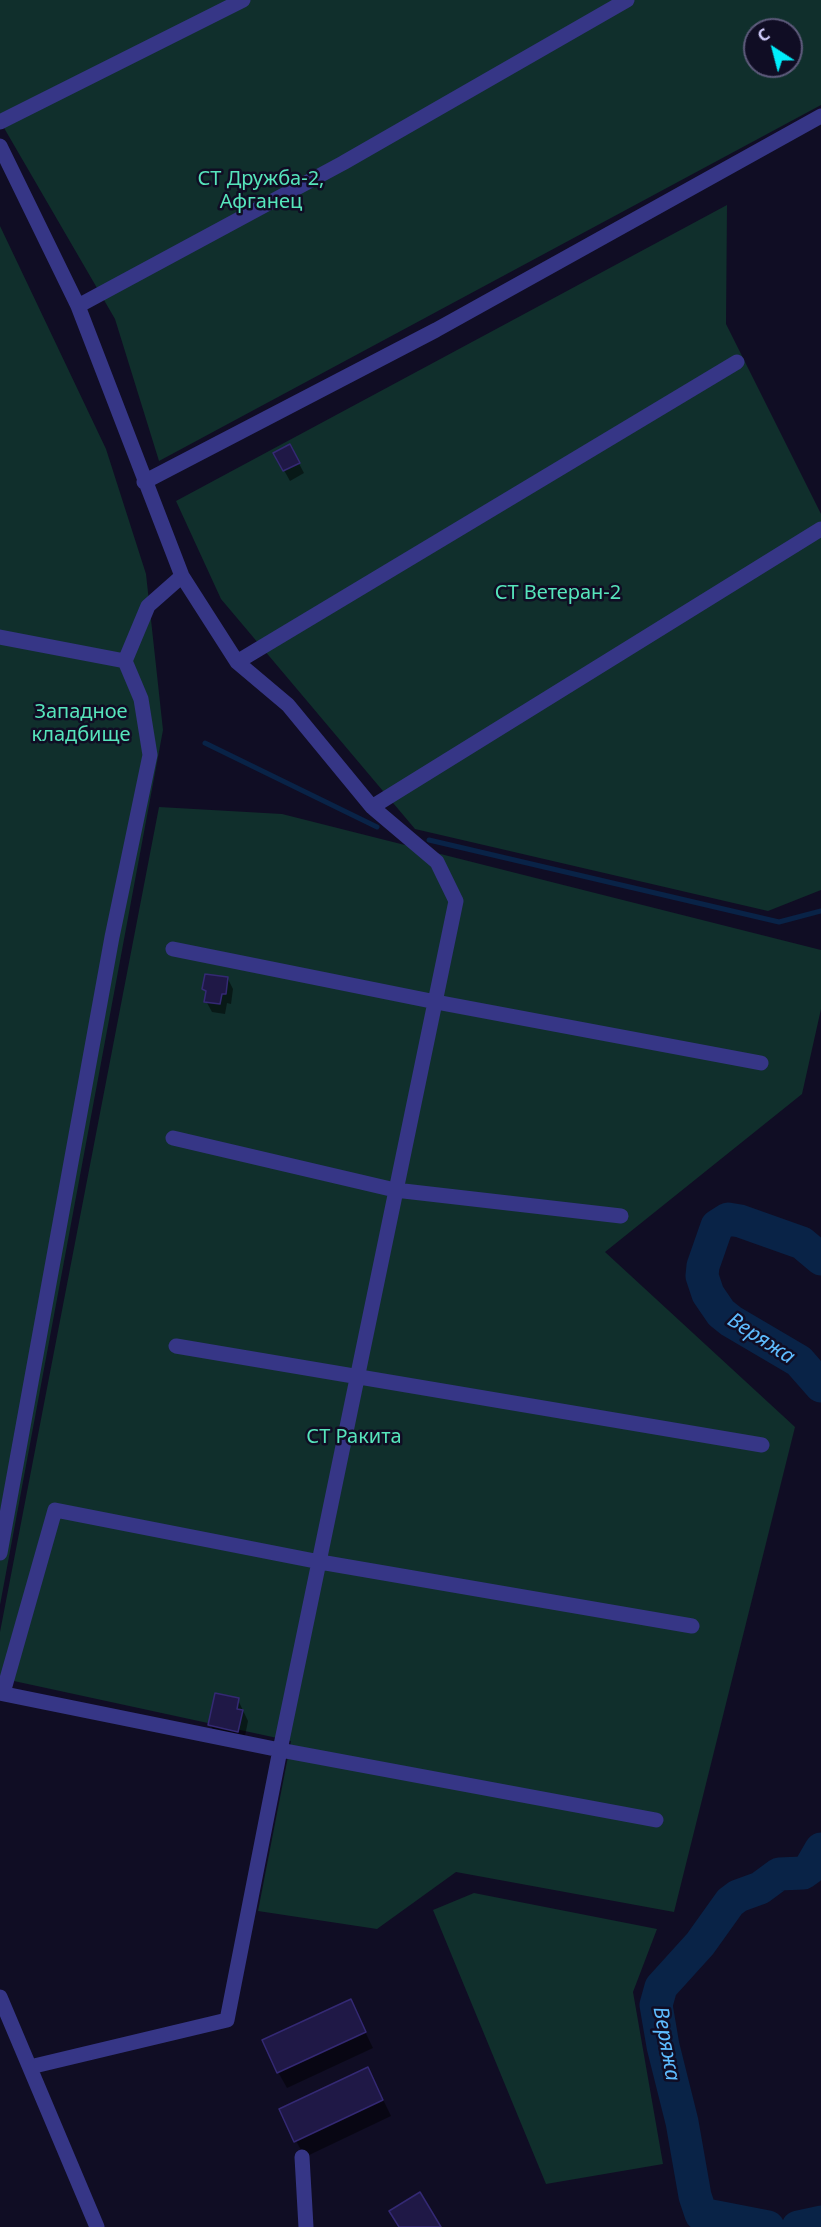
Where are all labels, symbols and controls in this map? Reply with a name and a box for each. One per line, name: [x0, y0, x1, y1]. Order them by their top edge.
north arrow: [743, 18, 803, 78]
text: С: [753, 23, 774, 47]
park label: СТ Дружба-2, Афганец: [198, 167, 324, 214]
park label: СТ Ветеран-2: [495, 581, 621, 605]
park label: Западное кладбище: [32, 700, 130, 747]
water label: Веряжа: [723, 1308, 799, 1370]
park label: СТ Ракита: [306, 1425, 402, 1449]
water label: Веряжа: [647, 2005, 685, 2083]

